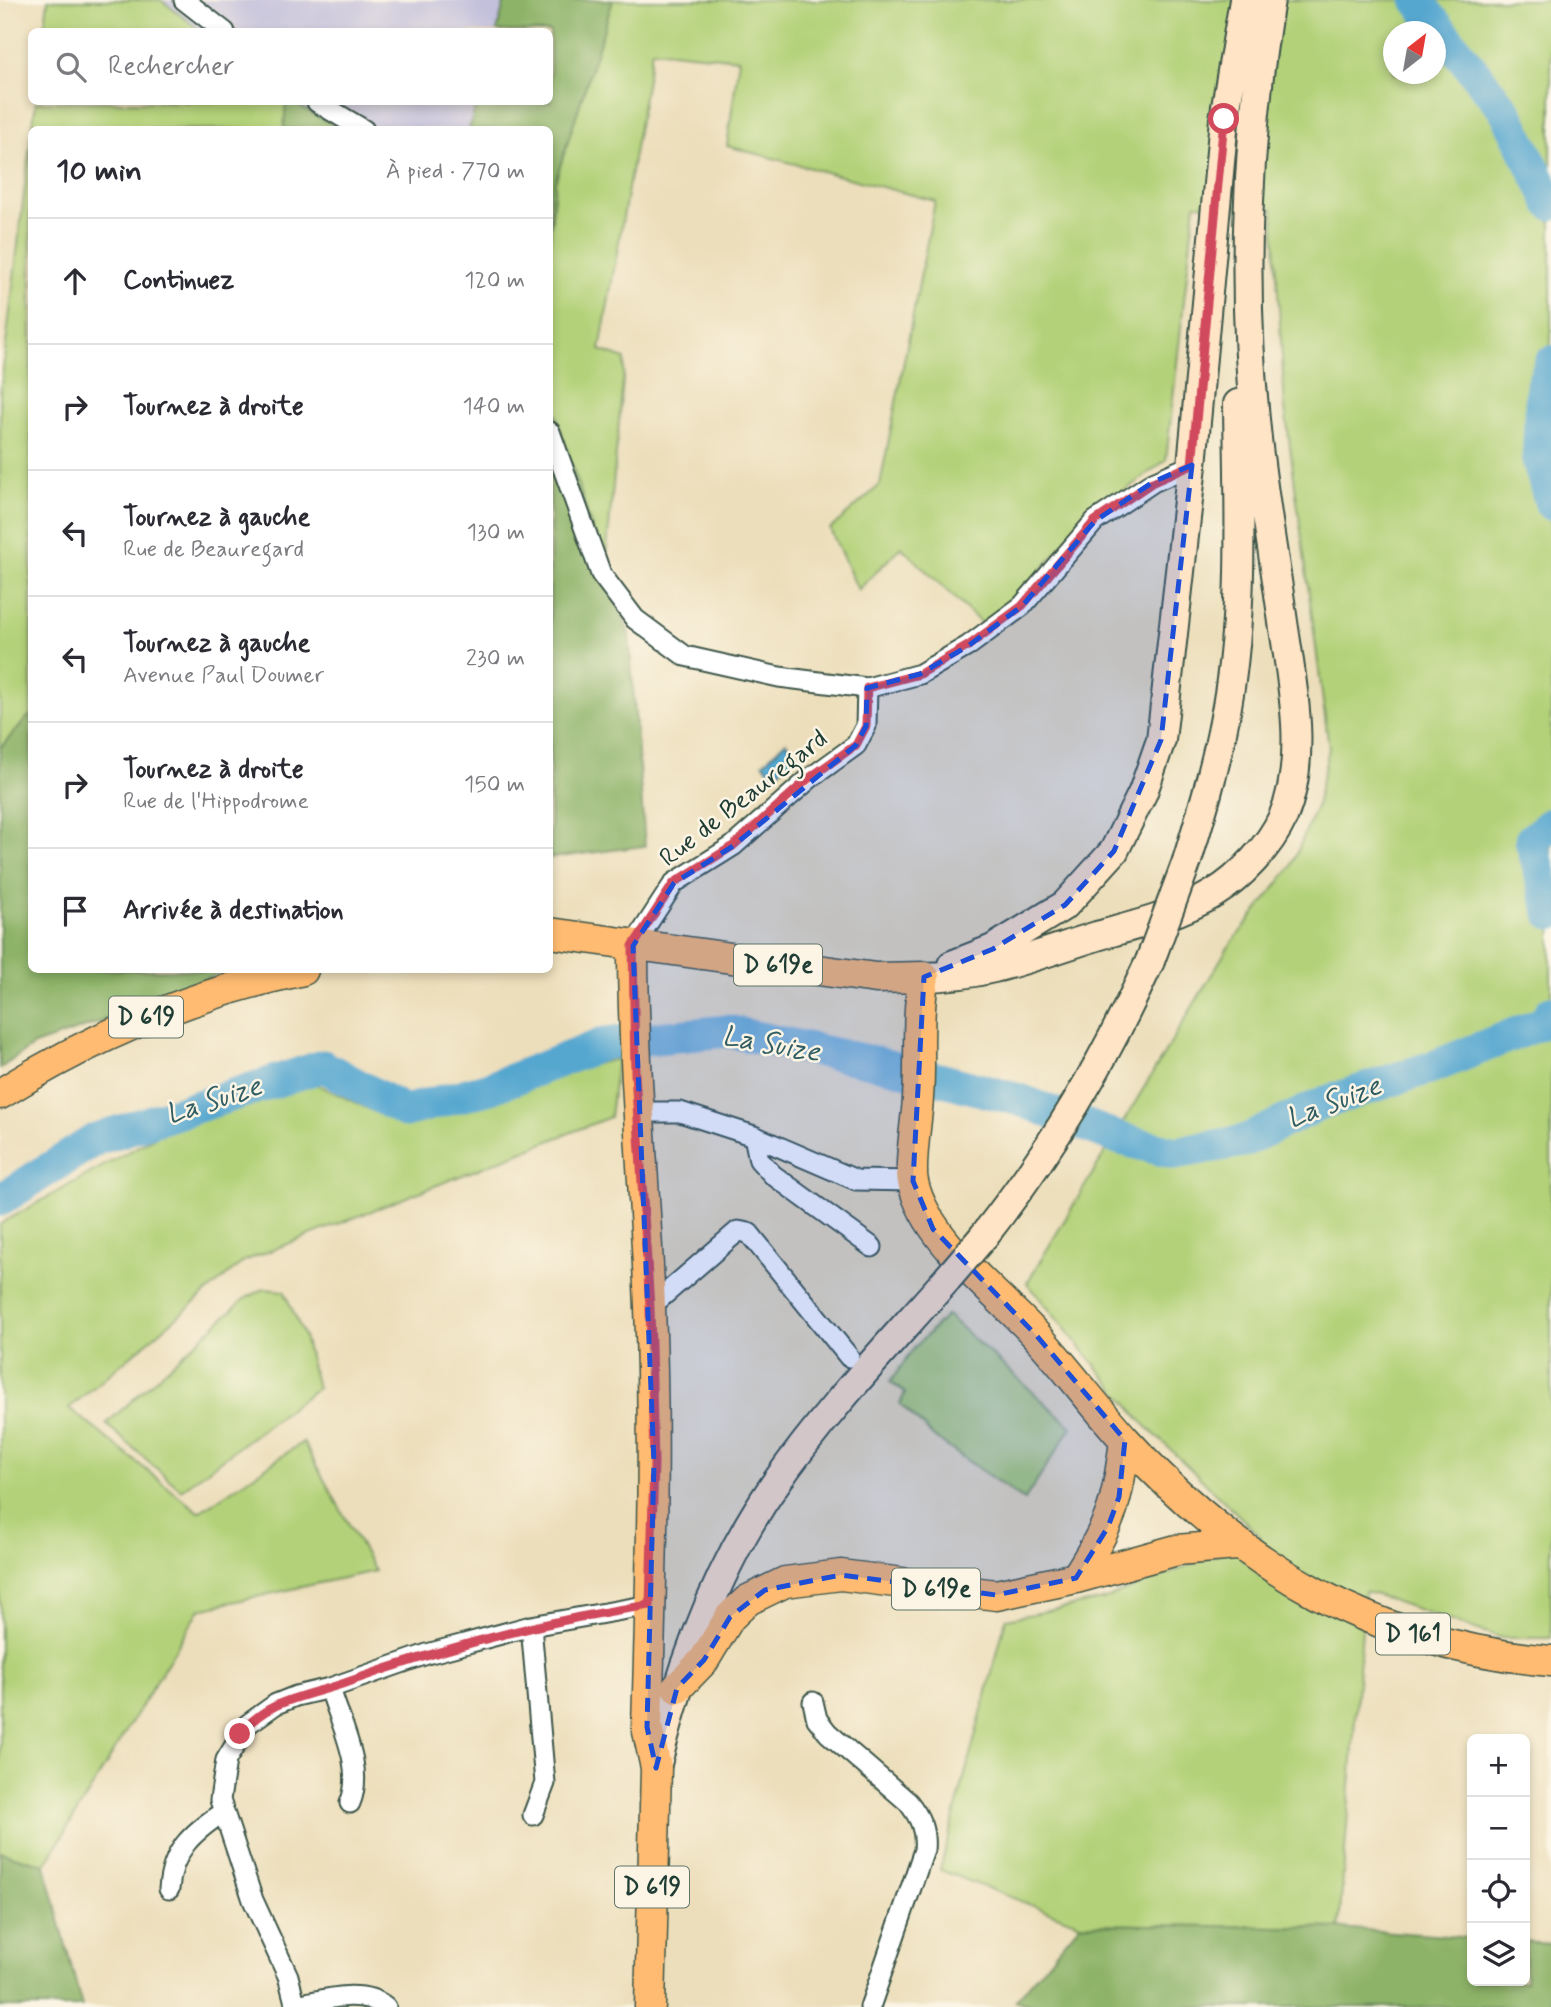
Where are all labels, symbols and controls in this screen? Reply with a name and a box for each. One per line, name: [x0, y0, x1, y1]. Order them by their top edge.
north arrow: [1383, 21, 1446, 84]
search box: [28, 28, 553, 105]
icon: search: [52, 48, 90, 86]
text: Rechercher: [108, 50, 234, 84]
route start: [1208, 103, 1239, 134]
text: 10 min: [56, 152, 142, 191]
text: À pied · 770 m: [386, 157, 525, 187]
icon: ahead: [56, 262, 94, 300]
text: Continuez: [123, 264, 234, 298]
text: 120 m: [464, 266, 525, 296]
icon: right: [56, 388, 94, 426]
text: Tournez à droite: [123, 390, 304, 424]
text: 140 m: [462, 392, 525, 422]
text: Tournez à gauche: [123, 501, 310, 535]
icon: left: [56, 514, 94, 552]
text: 130 m: [467, 518, 525, 548]
text: Rue de Beauregard: [123, 535, 304, 565]
text: Tournez à gauche: [123, 627, 310, 661]
icon: left: [56, 640, 94, 678]
text: 230 m: [466, 644, 525, 674]
text: Avenue Paul Doumer: [123, 661, 324, 691]
street label: Rue de Beauregard: [653, 723, 837, 878]
text: Tournez à droite: [123, 753, 304, 787]
icon: right: [56, 766, 94, 804]
text: 150 m: [464, 770, 525, 800]
text: Rue de l'Hippodrome: [123, 787, 309, 817]
icon: arrive: [56, 892, 94, 930]
text: Arrivée à destination: [123, 894, 344, 928]
road number: D 619e: [734, 945, 822, 986]
road number: D 619: [109, 996, 183, 1037]
water label: La Suize: [719, 1018, 824, 1072]
water label: La Suize: [161, 1068, 268, 1134]
water label: La Suize: [1281, 1068, 1388, 1138]
road number: D 619e: [892, 1568, 980, 1610]
road number: D 161: [1376, 1614, 1450, 1654]
route end: [224, 1718, 255, 1749]
map controls: [1467, 1734, 1530, 1986]
button: +: [1467, 1734, 1530, 1797]
button: −: [1467, 1797, 1530, 1860]
button: locate: [1467, 1860, 1530, 1923]
road number: D 619: [615, 1866, 689, 1908]
button: layers: [1467, 1923, 1530, 1986]

